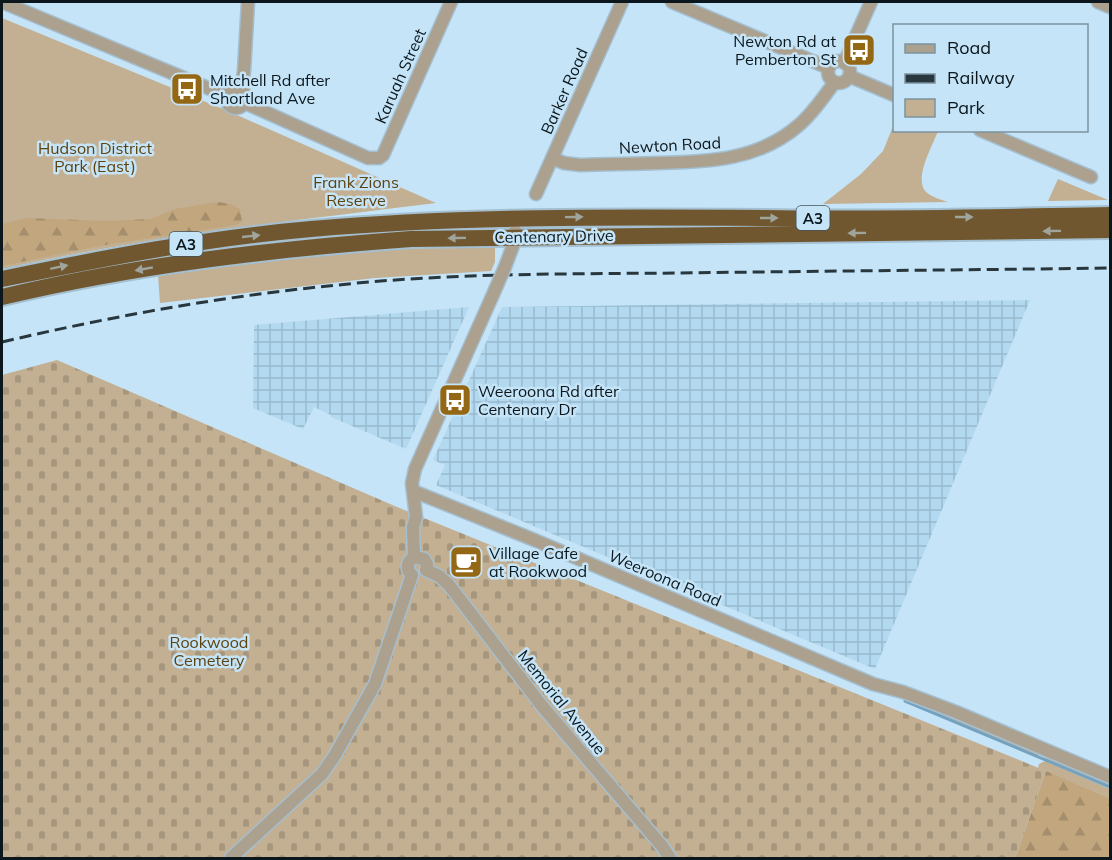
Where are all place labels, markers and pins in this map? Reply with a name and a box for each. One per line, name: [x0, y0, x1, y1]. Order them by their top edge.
place label: Newton Rd at Pemberton St: [733, 31, 836, 69]
bus stop icon: Newton Rd at Pemberton St: [841, 32, 877, 68]
place label: Mitchell Rd after Shortland Ave: [210, 70, 330, 108]
bus stop icon: Mitchell Rd after Shortland Ave: [169, 71, 205, 107]
place label: Weeroona Rd after Centenary Dr: [478, 381, 619, 419]
bus stop icon: Weeroona Rd after Centenary Dr: [437, 382, 473, 418]
place label: Village Cafe at Rookwood: [489, 543, 587, 581]
cafe icon: Village Cafe at Rookwood: [448, 544, 484, 580]

